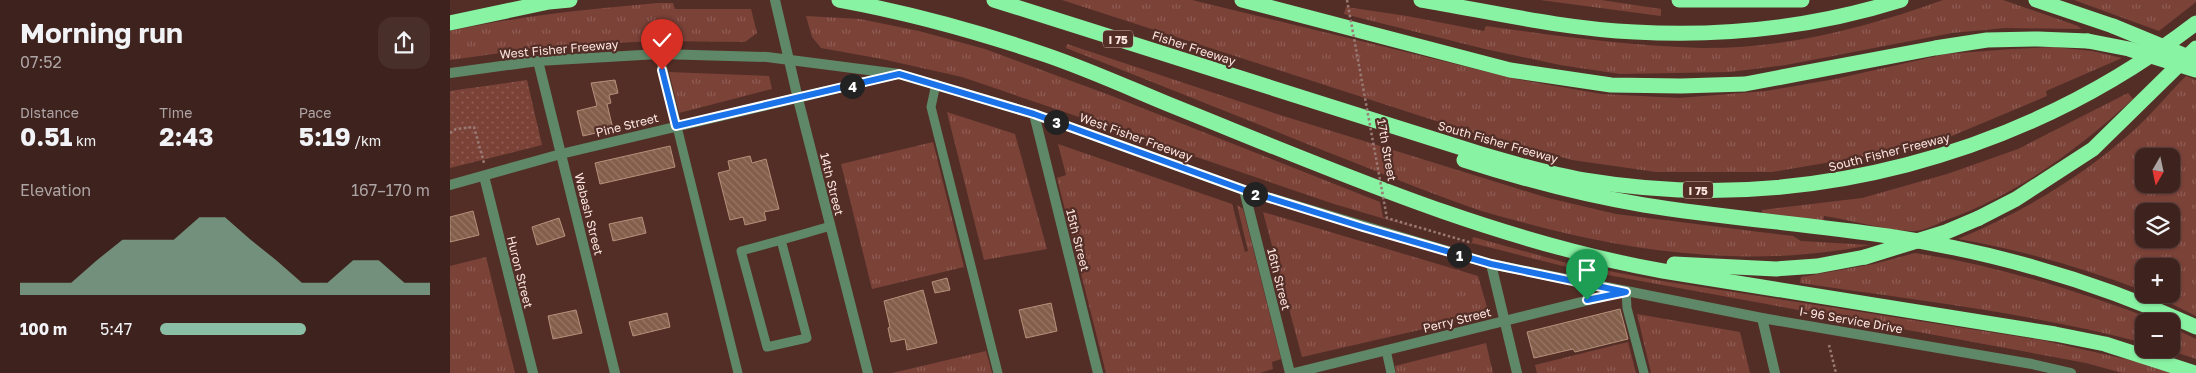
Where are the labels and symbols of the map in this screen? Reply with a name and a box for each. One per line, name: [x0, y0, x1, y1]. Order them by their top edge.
pin: [641, 19, 683, 70]
street label: Fisher Freeway: [1150, 27, 1238, 69]
road number: I 75: [1103, 30, 1133, 48]
street label: West Fisher Freeway: [499, 36, 619, 62]
pin: 4: [840, 74, 864, 98]
street label: Pine Street: [594, 110, 660, 140]
pin: 3: [1044, 110, 1068, 134]
street label: West Fisher Freeway: [1077, 110, 1195, 165]
street label: 17th Street: [1374, 118, 1400, 182]
street label: South Fisher Freeway: [1436, 118, 1560, 166]
street label: South Fisher Freeway: [1827, 130, 1951, 174]
north arrow: [2135, 148, 2180, 192]
street label: 14th Street: [817, 151, 847, 217]
street label: Wabash Street: [572, 171, 607, 257]
pin: 2: [1242, 182, 1268, 206]
road number: I 75: [1683, 182, 1713, 198]
street label: 15th Street: [1063, 207, 1093, 273]
street label: Huron Street: [504, 234, 536, 310]
pin: 1: [1446, 242, 1472, 268]
street label: 16th Street: [1264, 246, 1294, 312]
pin: [1566, 249, 1608, 300]
street label: Perry Street: [1421, 304, 1493, 336]
street label: I- 96 Service Drive: [1798, 304, 1904, 336]

